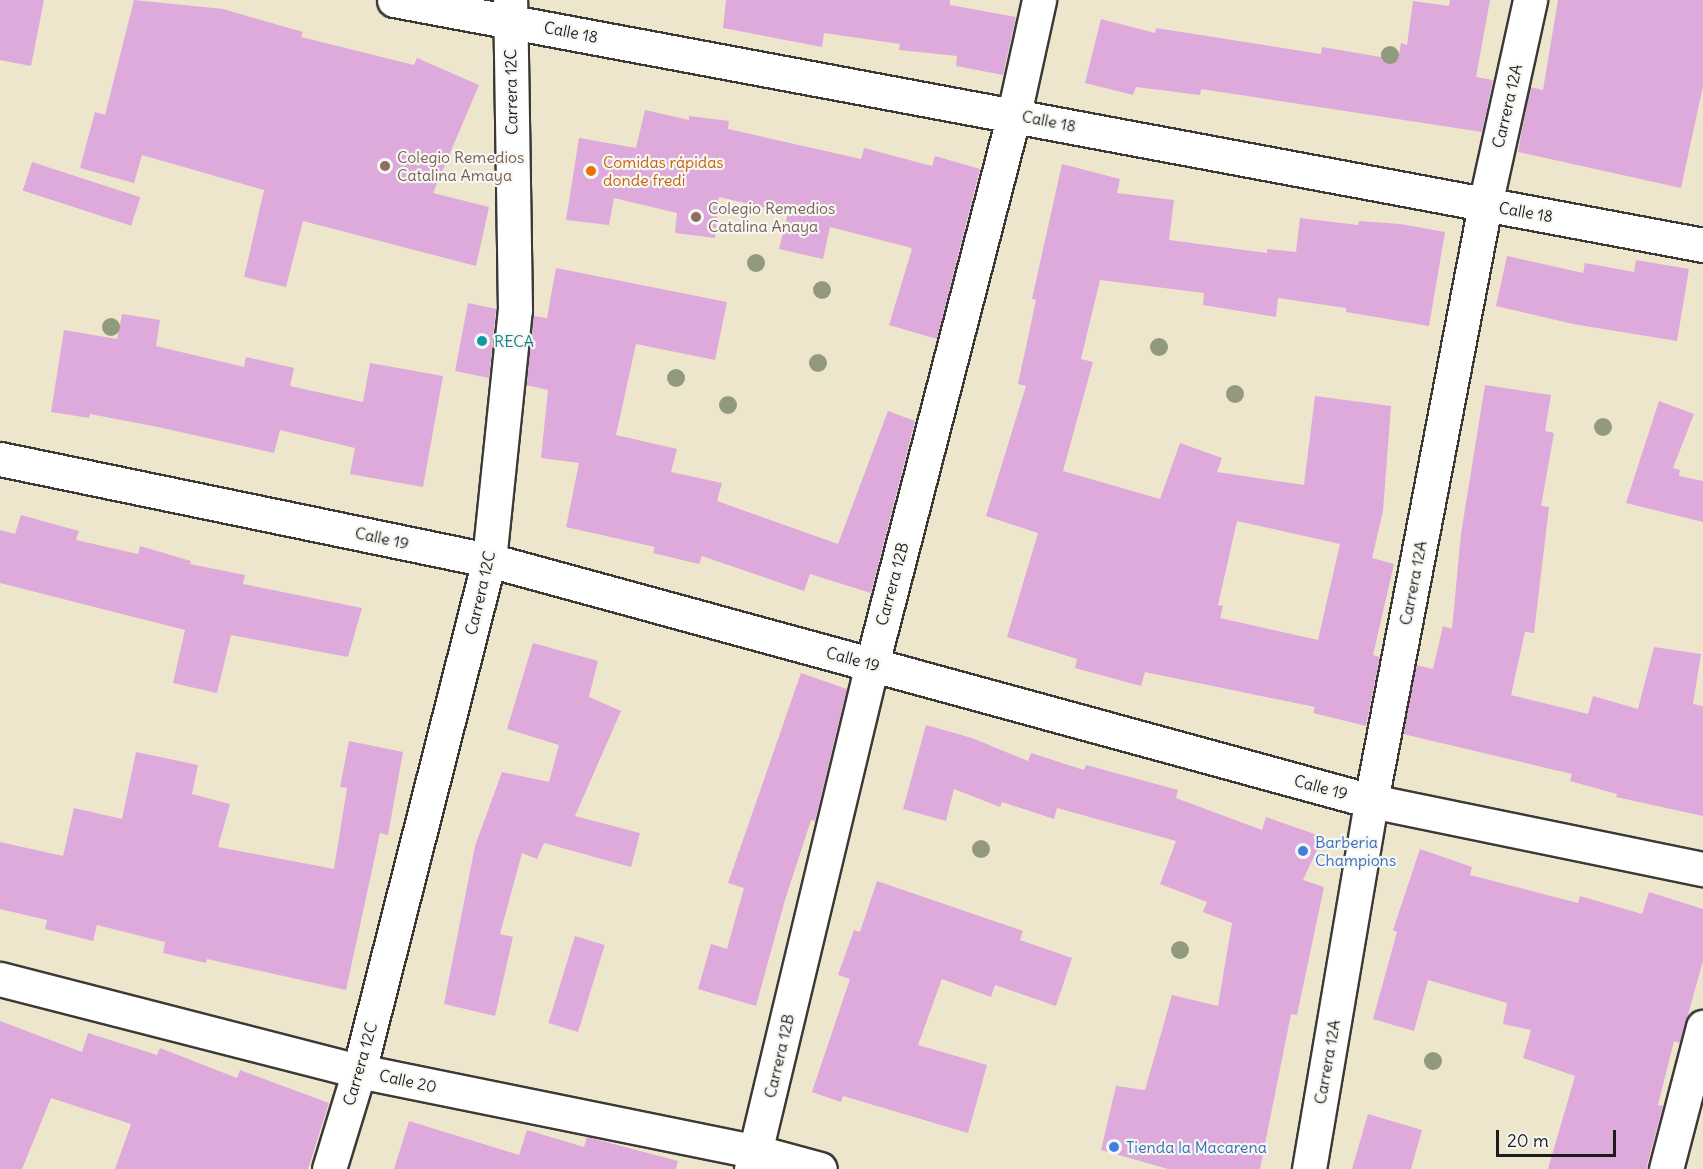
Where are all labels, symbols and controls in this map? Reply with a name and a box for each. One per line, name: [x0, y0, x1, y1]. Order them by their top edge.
street label: Calle 18: [542, 17, 600, 47]
street label: Carrera 12C: [501, 49, 521, 135]
street label: Carrera 12A: [1488, 62, 1526, 150]
street label: Calle 18: [1020, 106, 1078, 136]
place label: Colegio Remedios Catalina Amaya: [397, 147, 524, 185]
place label: Comidas rápidas donde fredi: [603, 152, 724, 190]
marker: Colegio Remedios Catalina Amaya: [378, 159, 392, 173]
marker: Comidas rápidas donde fredi: [584, 164, 598, 178]
place label: Colegio Remedios Catalina Anaya: [708, 198, 835, 236]
street label: Calle 18: [1497, 198, 1555, 226]
marker: Colegio Remedios Catalina Anaya: [689, 210, 703, 224]
place label: RECA: [494, 331, 534, 351]
marker: RECA: [475, 334, 489, 348]
street label: Calle 19: [353, 523, 411, 553]
street label: Carrera 12A: [1395, 539, 1431, 627]
street label: Carrera 12B: [872, 540, 912, 628]
street label: Carrera 12C: [461, 549, 499, 637]
street label: Calle 19: [824, 643, 882, 675]
street label: Calle 19: [1292, 771, 1350, 803]
place label: Barberia Champions: [1315, 832, 1396, 870]
marker: Barberia Champions: [1296, 844, 1310, 858]
street label: Carrera 12B: [760, 1012, 798, 1100]
street label: Carrera 12A: [1310, 1018, 1344, 1106]
street label: Carrera 12C: [339, 1020, 381, 1108]
street label: Calle 20: [377, 1066, 439, 1096]
scale bar: [1499, 1118, 1619, 1156]
text: 20 m: [1507, 1129, 1549, 1152]
place label: Tienda la Macarena: [1126, 1137, 1267, 1157]
marker: Tienda la Macarena: [1107, 1140, 1121, 1154]

